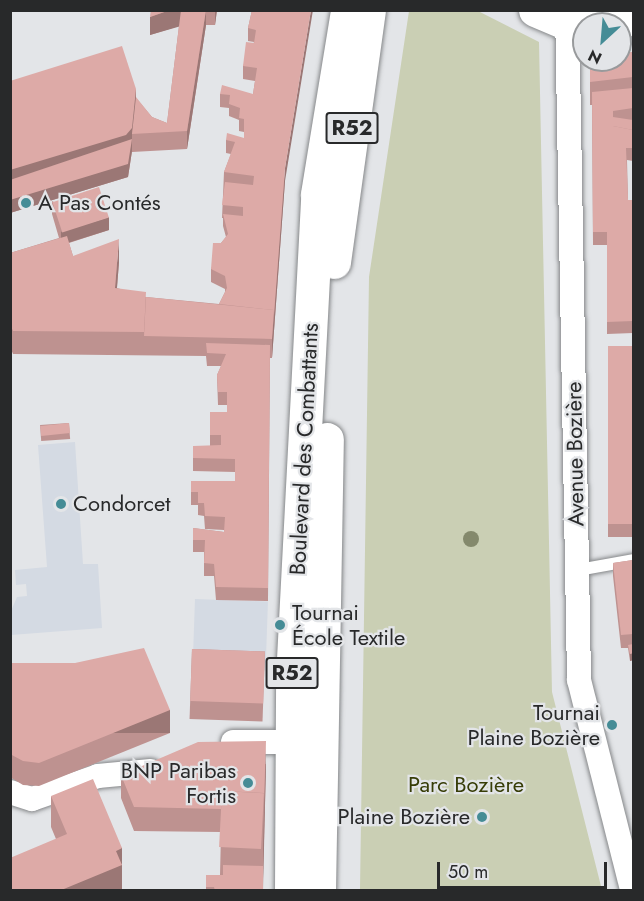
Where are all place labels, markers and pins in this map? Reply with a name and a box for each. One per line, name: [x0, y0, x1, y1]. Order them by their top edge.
place label: A Pas Contés: [38, 190, 161, 216]
marker: A Pas Contés: [19, 196, 33, 210]
place label: Condorcet: [73, 491, 171, 517]
marker: Condorcet: [54, 497, 68, 511]
place label: Tournai École Textile: [292, 599, 405, 650]
marker: Tournai École Textile: [273, 618, 287, 632]
place label: Tournai Plaine Bozière: [467, 699, 600, 750]
marker: Tournai Plaine Bozière: [605, 718, 619, 732]
place label: BNP Paribas Fortis: [121, 757, 236, 808]
marker: BNP Paribas Fortis: [241, 776, 255, 790]
place label: Plaine Bozière: [337, 804, 470, 830]
marker: Plaine Bozière: [475, 810, 489, 824]

